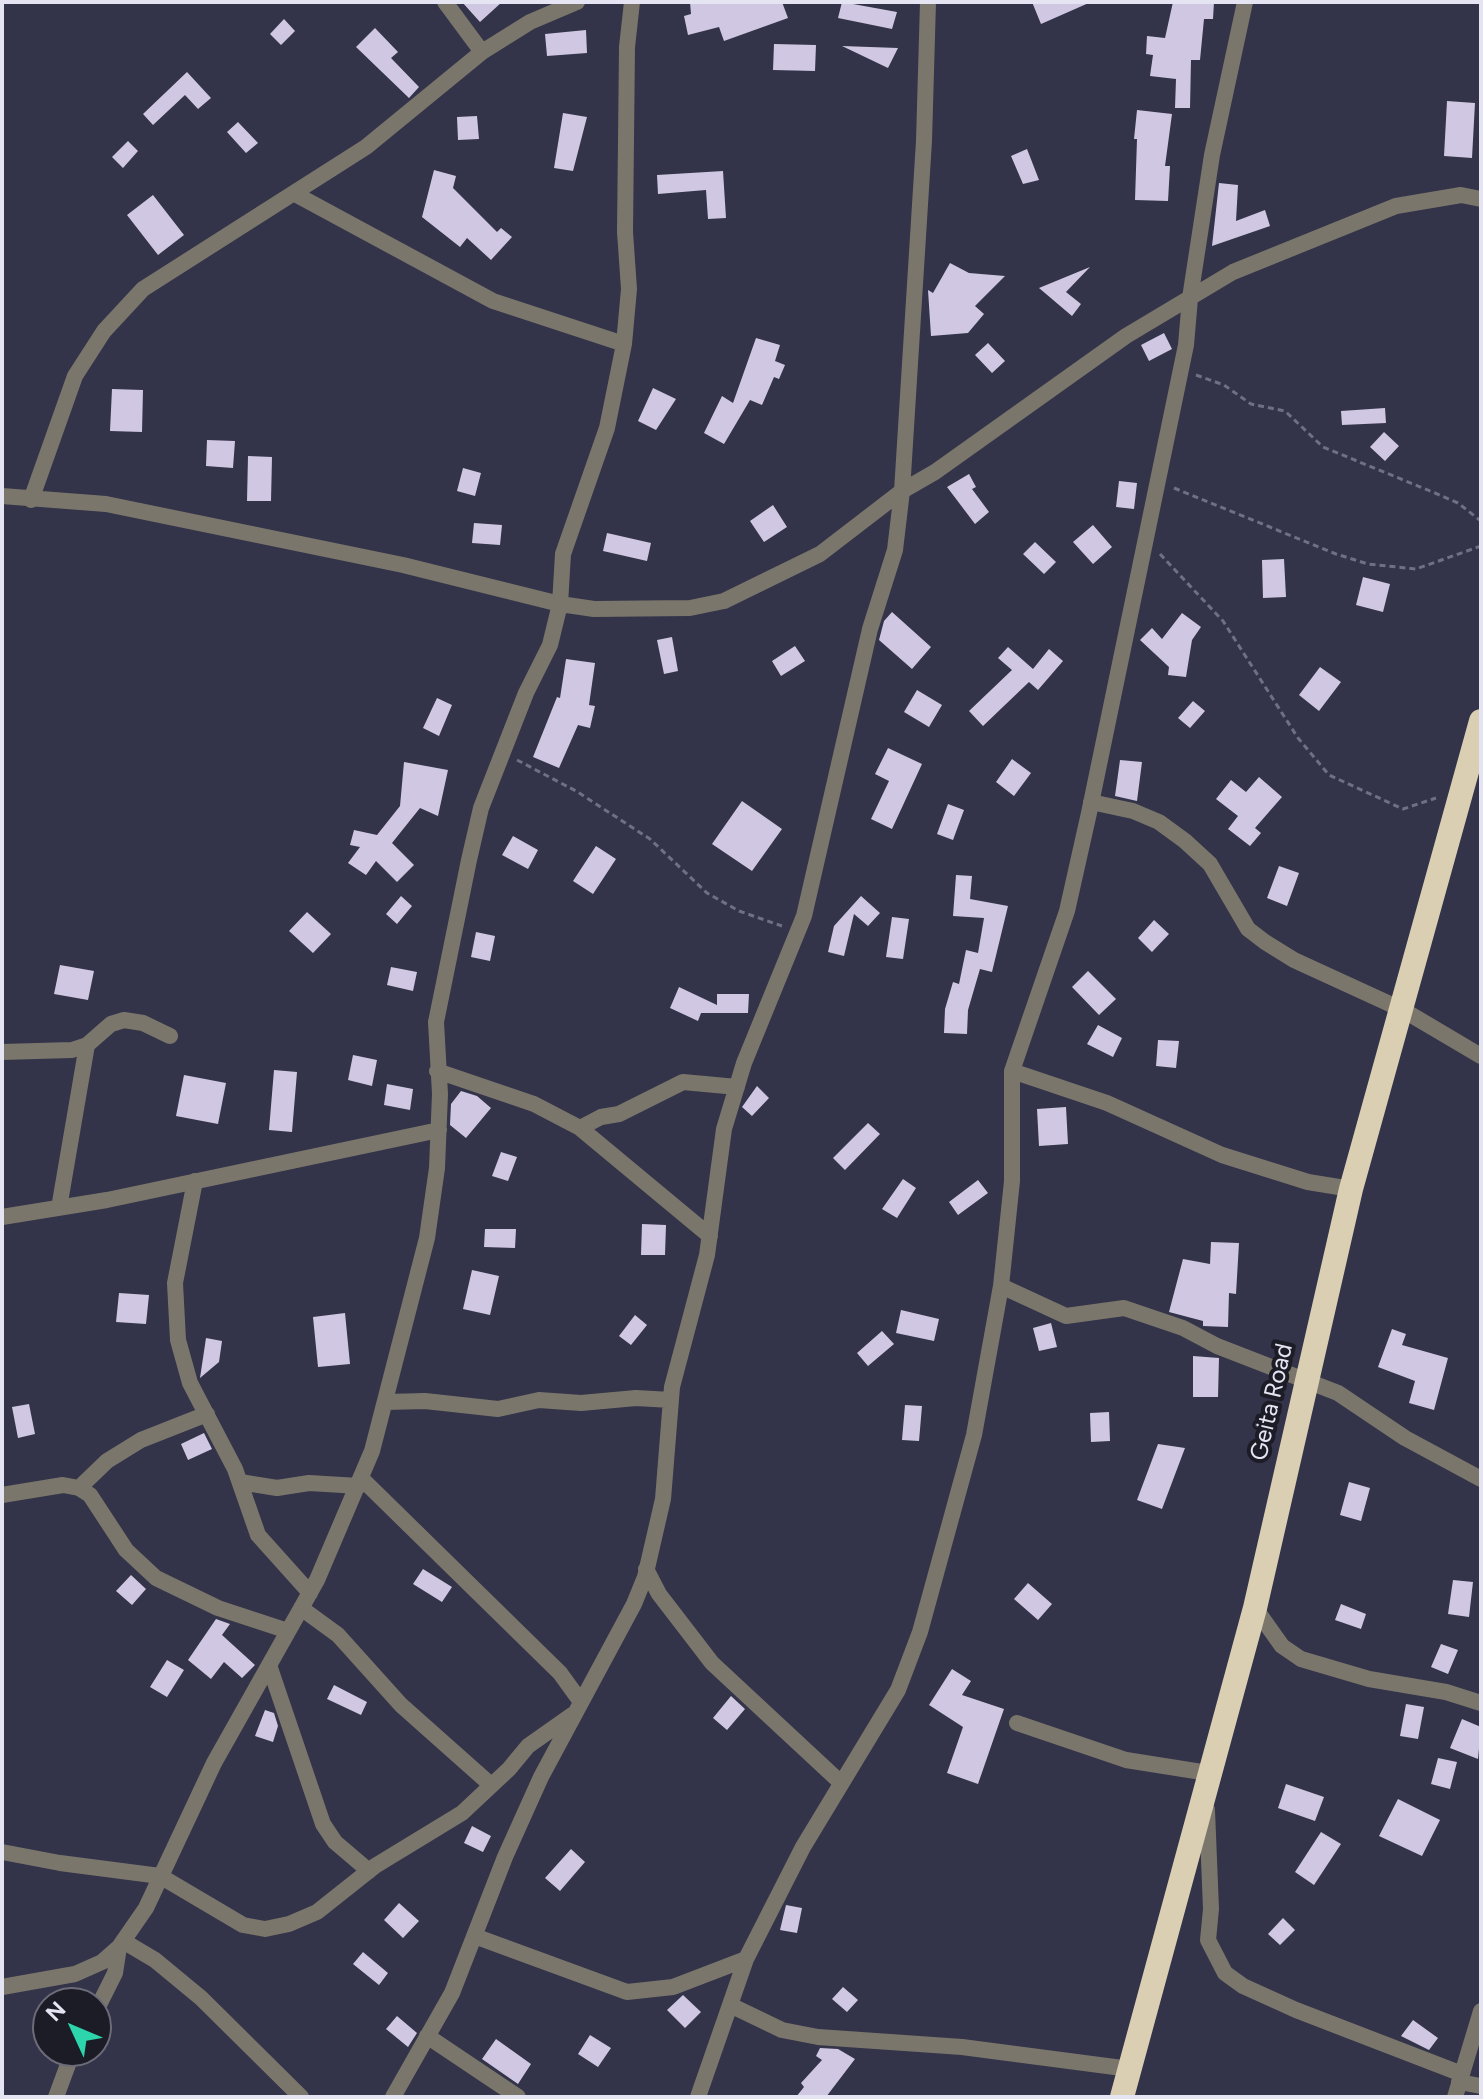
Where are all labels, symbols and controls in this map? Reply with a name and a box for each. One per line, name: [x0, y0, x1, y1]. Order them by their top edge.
street label: Geita Road: [1245, 1341, 1299, 1463]
north arrow: [32, 1987, 112, 2067]
text: N: [40, 1996, 71, 2027]

